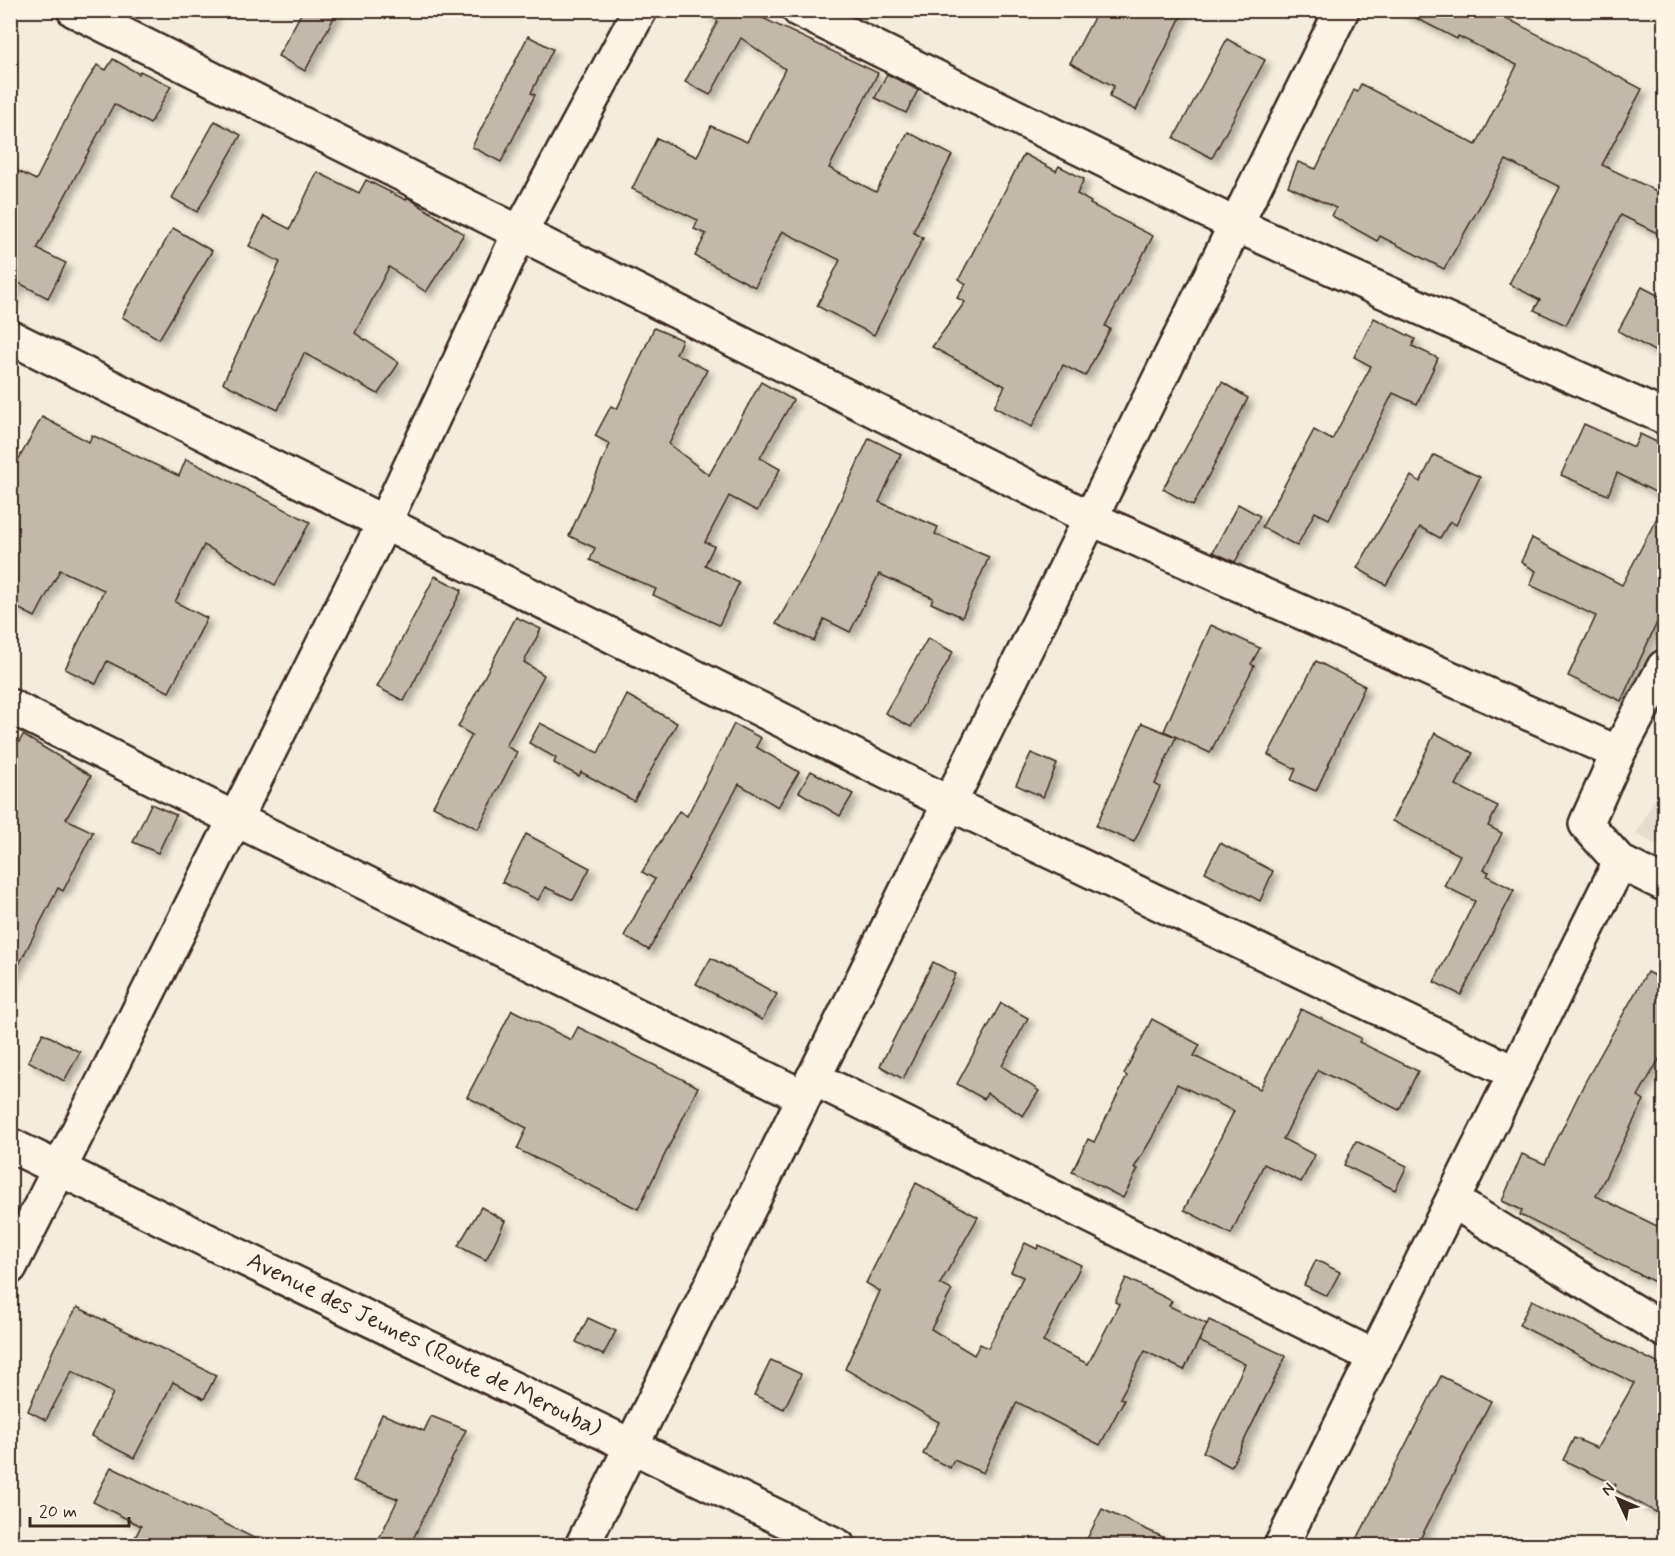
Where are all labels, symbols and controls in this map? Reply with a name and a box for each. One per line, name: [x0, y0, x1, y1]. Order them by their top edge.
street label: Avenue des Jeunes (Route de Merouba): [242, 1245, 607, 1445]
north arrow: [1588, 1469, 1648, 1529]
text: N: [1597, 1478, 1620, 1501]
scale bar: [30, 1490, 129, 1528]
text: 20 m: [39, 1500, 77, 1524]

